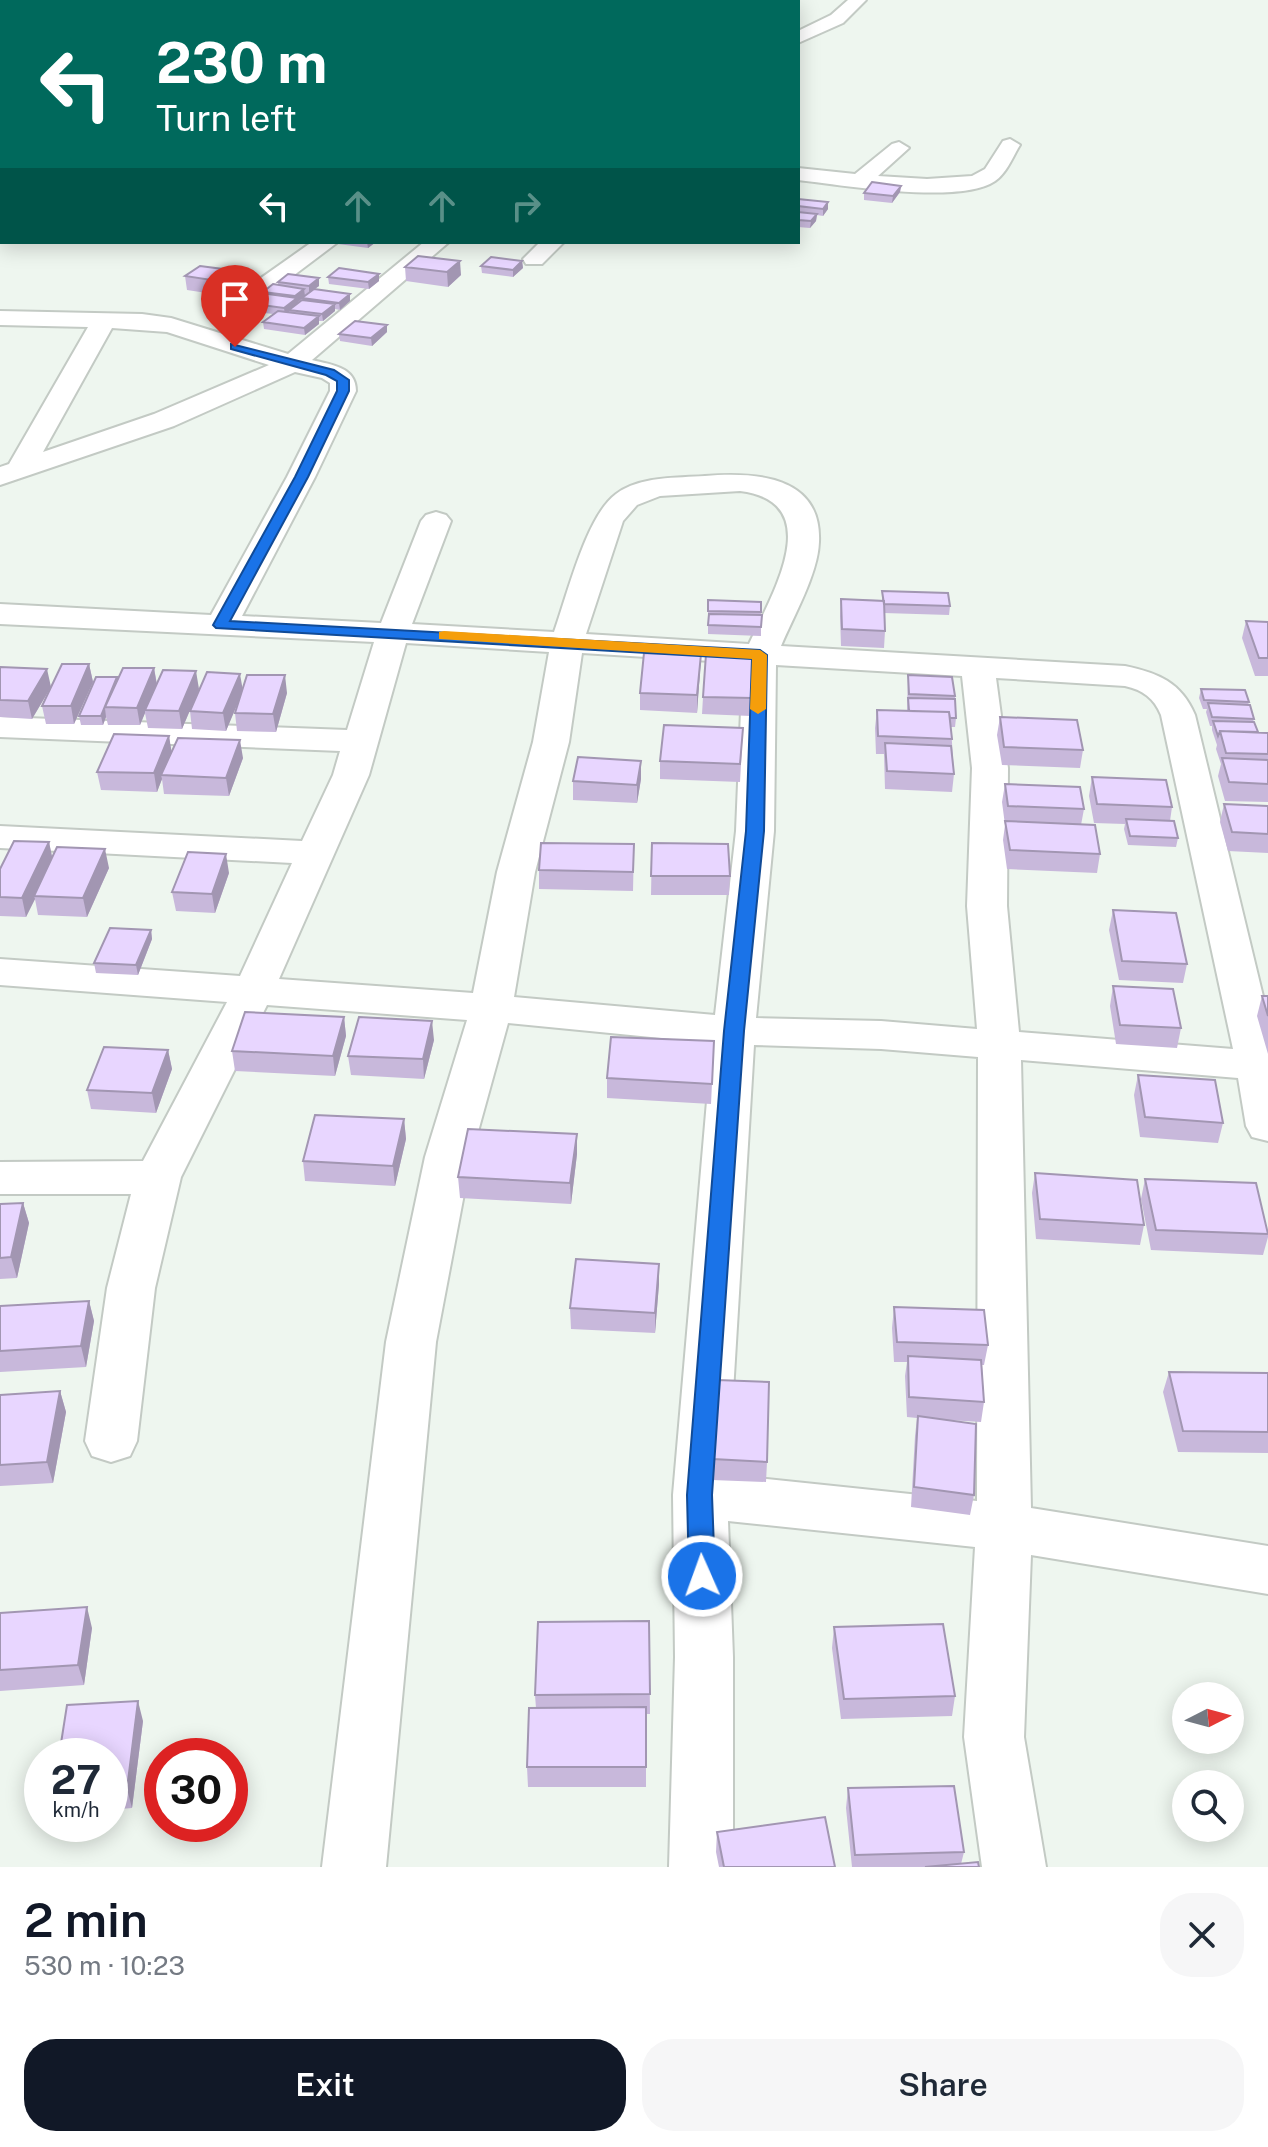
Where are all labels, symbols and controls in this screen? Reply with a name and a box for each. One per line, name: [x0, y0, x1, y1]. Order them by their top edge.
text: 230 m: [156, 30, 328, 96]
icon: left: [24, 32, 128, 136]
text: Turn left: [156, 97, 297, 139]
icon: left: [252, 184, 296, 228]
icon: ahead: [336, 184, 380, 228]
icon: ahead: [420, 184, 464, 228]
icon: right: [504, 184, 548, 228]
pin: [201, 265, 269, 347]
icon: arrive: [213, 277, 257, 321]
position arrow: [660, 1534, 744, 1618]
north arrow: [1172, 1682, 1244, 1754]
map controls: [1172, 1682, 1244, 1842]
speed limit sign: 30: [144, 1738, 248, 1842]
text: 27: [51, 1756, 101, 1803]
button: search: [1172, 1770, 1244, 1842]
text: km/h: [52, 1798, 100, 1822]
text: 2 min: [24, 1891, 148, 1948]
button: close: [1160, 1893, 1244, 1977]
text: 530 m · 10:23: [24, 1950, 185, 1981]
button: Exit: [24, 2039, 626, 2131]
button: Share: [642, 2039, 1244, 2131]

